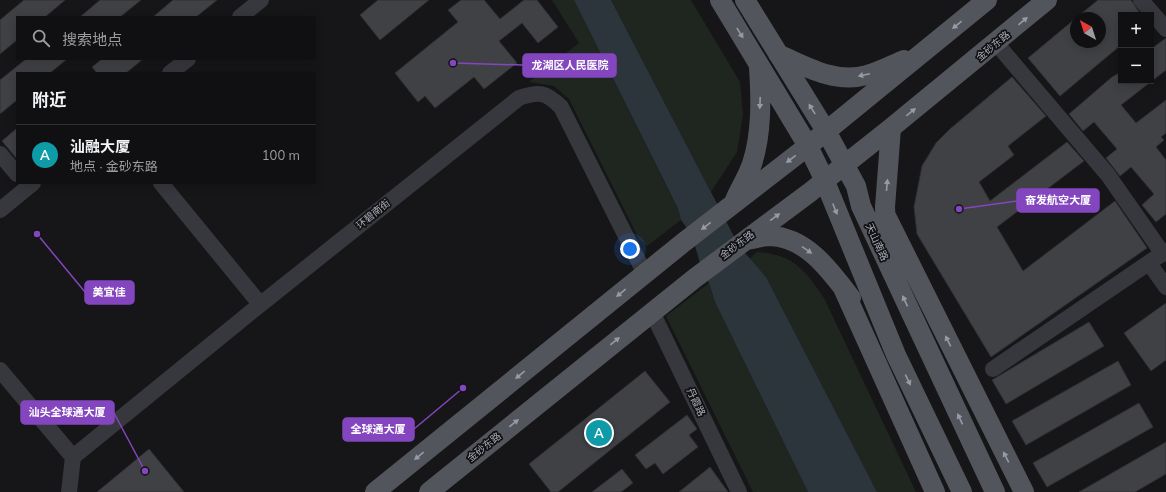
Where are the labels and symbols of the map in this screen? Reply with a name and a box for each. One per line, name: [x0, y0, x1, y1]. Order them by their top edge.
north arrow: [1070, 12, 1106, 48]
one-way arrow: [1017, 16, 1028, 25]
one-way arrow: [952, 20, 963, 29]
one-way arrow: [736, 28, 744, 38]
street label: 金砂东路: [974, 28, 1012, 64]
callout: 龙湖区人民医院: [523, 54, 616, 77]
text: 龙湖区人民医院: [532, 58, 609, 72]
one-way arrow: [858, 73, 870, 79]
one-way arrow: [757, 97, 764, 109]
one-way arrow: [809, 103, 816, 115]
one-way arrow: [906, 107, 917, 116]
one-way arrow: [785, 155, 796, 164]
one-way arrow: [883, 179, 890, 191]
callout: 奋发航空大厦: [1017, 189, 1099, 212]
text: 奋发航空大厦: [1025, 193, 1091, 207]
street label: 环碧南街: [353, 196, 393, 232]
one-way arrow: [832, 203, 838, 215]
one-way arrow: [770, 213, 781, 221]
street label: 天山南路: [863, 221, 891, 263]
one-way arrow: [700, 222, 711, 230]
street label: 金砂东路: [717, 228, 757, 262]
your location: [620, 239, 640, 259]
one-way arrow: [802, 246, 813, 254]
callout: 美宜佳: [85, 281, 134, 304]
text: 美宜佳: [93, 285, 126, 299]
one-way arrow: [616, 289, 627, 298]
one-way arrow: [902, 295, 908, 307]
one-way arrow: [945, 335, 951, 346]
one-way arrow: [610, 337, 620, 346]
one-way arrow: [515, 370, 526, 379]
one-way arrow: [905, 374, 911, 386]
street label: 丹霞路: [684, 386, 708, 418]
callout: 汕头全球通大厦: [21, 401, 114, 424]
text: 汕头全球通大厦: [29, 405, 106, 419]
one-way arrow: [957, 413, 963, 424]
callout: 全球通大厦: [343, 418, 414, 441]
pin: A: [586, 418, 612, 448]
one-way arrow: [509, 419, 519, 428]
text: 全球通大厦: [351, 422, 406, 436]
street label: 金砂东路: [464, 429, 504, 465]
one-way arrow: [1003, 451, 1009, 463]
one-way arrow: [413, 452, 424, 461]

